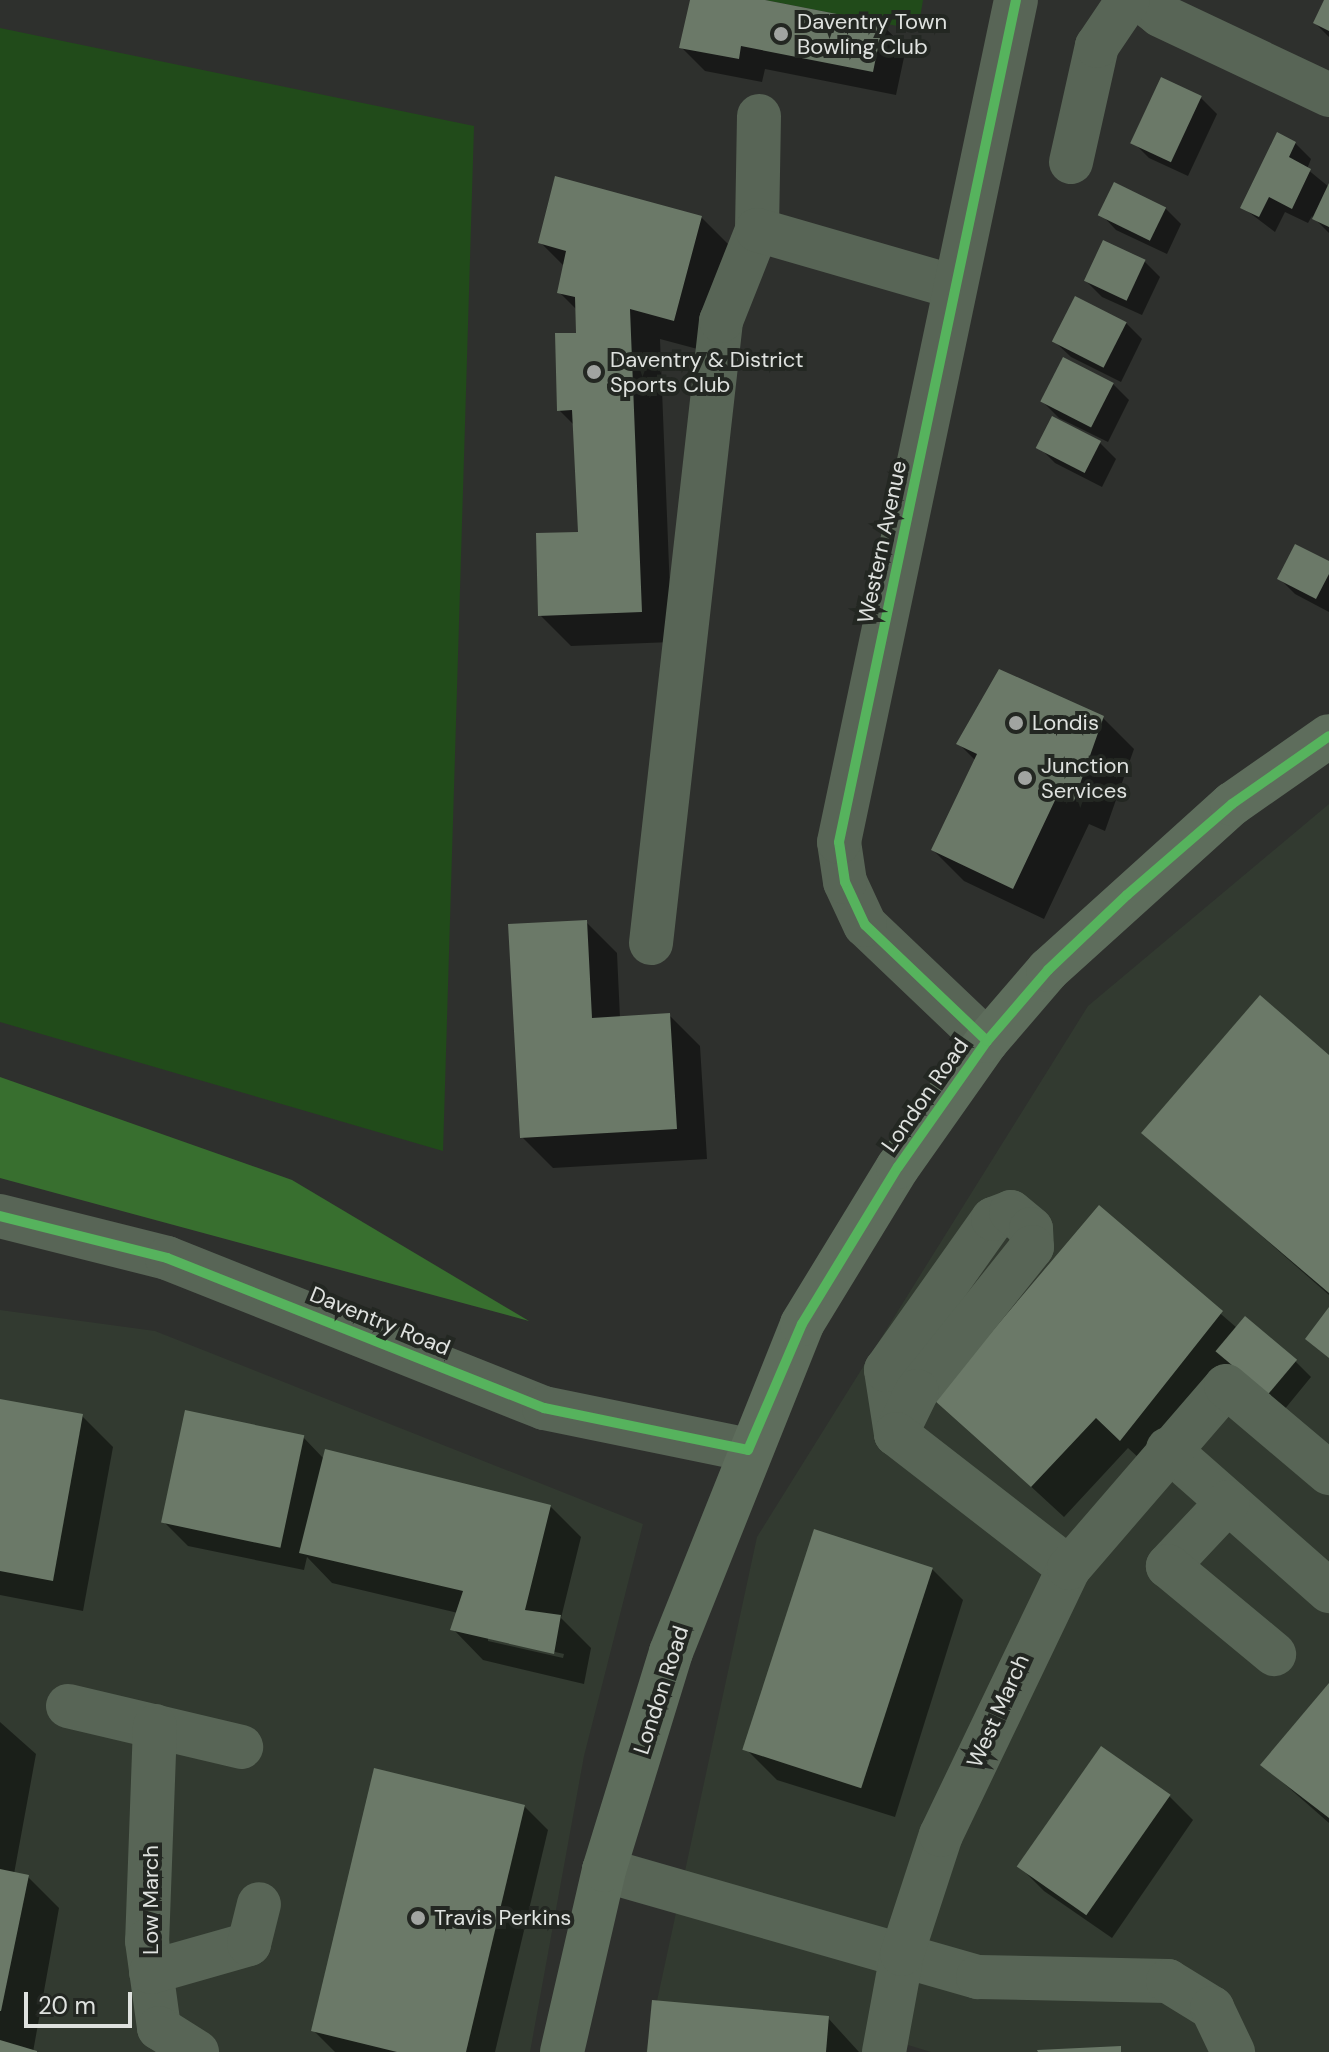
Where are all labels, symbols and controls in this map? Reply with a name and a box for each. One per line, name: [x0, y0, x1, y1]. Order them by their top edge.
place label: Daventry Town Bowling Club: [797, 8, 947, 60]
marker: Daventry Town Bowling Club: [772, 25, 790, 43]
place label: Daventry & District Sports Club: [610, 346, 804, 398]
marker: Daventry & District Sports Club: [585, 363, 603, 381]
street label: Western Avenue: [852, 458, 912, 626]
place label: Londis: [1032, 710, 1099, 736]
marker: Londis: [1007, 714, 1025, 732]
place label: Junction Services: [1041, 752, 1129, 804]
marker: Junction Services: [1016, 769, 1034, 787]
street label: London Road: [876, 1033, 974, 1157]
street label: Daventry Road: [306, 1281, 454, 1361]
street label: London Road: [628, 1623, 694, 1757]
street label: West March: [961, 1650, 1035, 1772]
street label: Low March: [138, 1845, 164, 1955]
place label: Travis Perkins: [434, 1905, 571, 1931]
marker: Travis Perkins: [409, 1909, 427, 1927]
scale bar: [28, 1976, 136, 2026]
text: 20 m: [38, 1990, 96, 2021]

